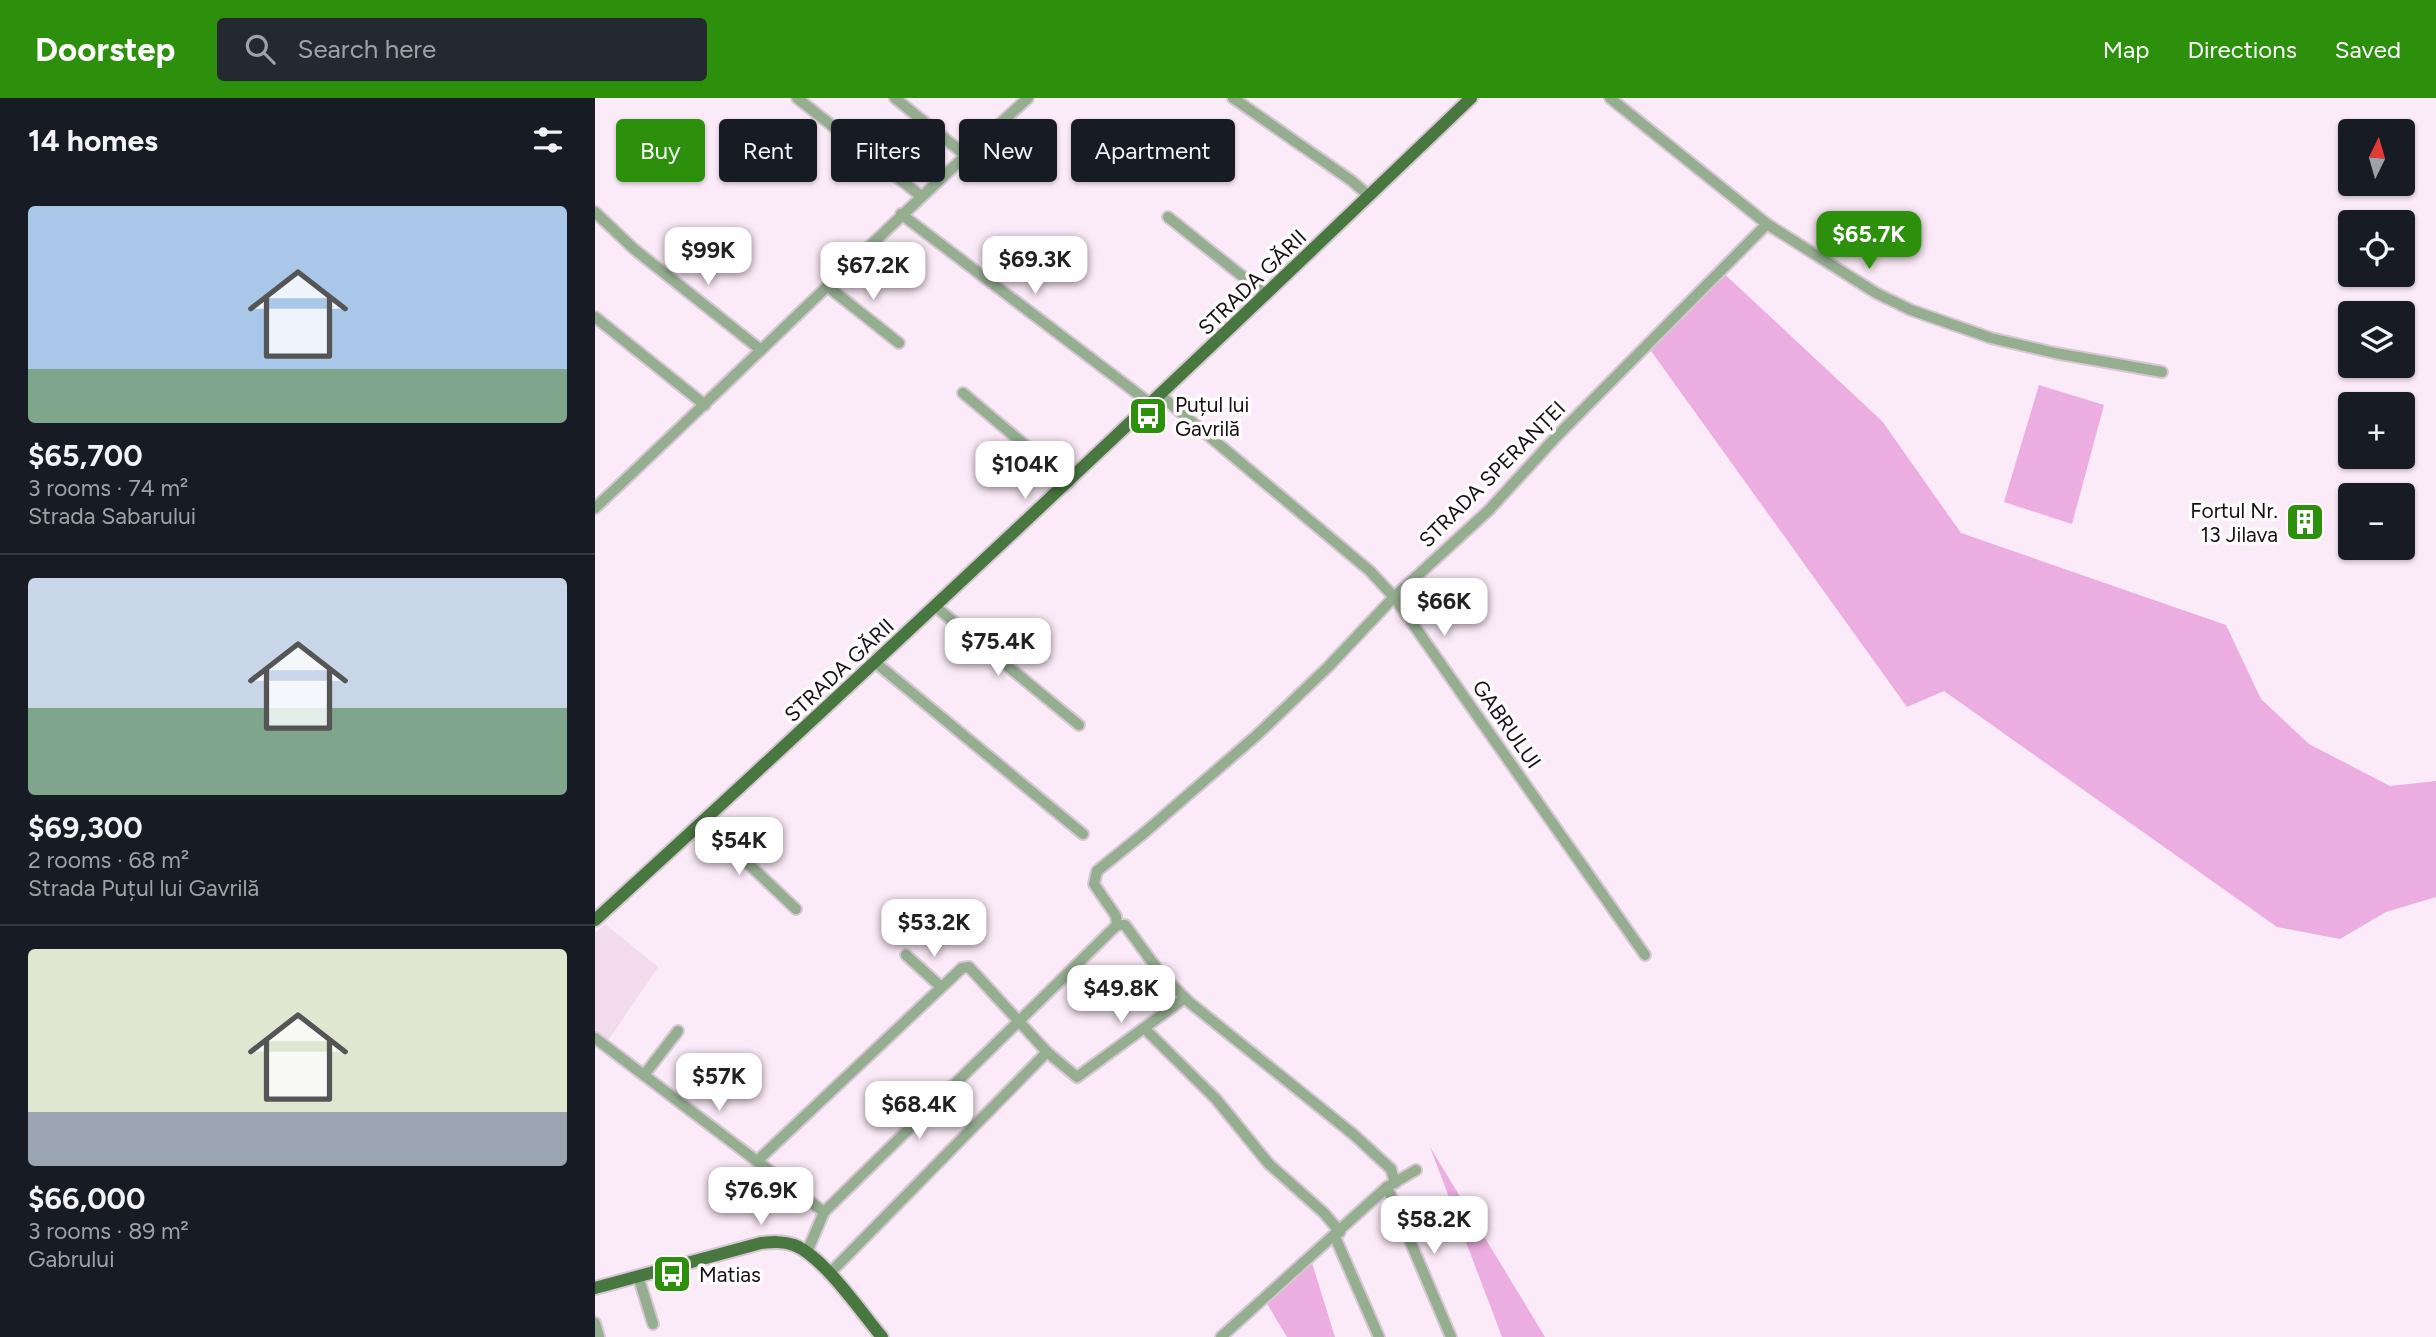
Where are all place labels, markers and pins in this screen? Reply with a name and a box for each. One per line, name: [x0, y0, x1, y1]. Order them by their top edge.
pin: $65.7K: [1812, 212, 1926, 271]
pin: $99K: [667, 228, 749, 287]
pin: $69.3K: [978, 236, 1092, 296]
pin: $67.2K: [816, 242, 930, 302]
place label: Puțul lui Gavrilă: [1175, 392, 1249, 441]
bus stop icon: Puțul lui Gavrilă: [1127, 395, 1169, 437]
pin: $104K: [976, 442, 1074, 501]
place label: Fortul Nr. 13 Jilava: [2190, 498, 2278, 547]
building icon: Fortul Nr. 13 Jilava: [2284, 501, 2326, 543]
pin: $66K: [1403, 578, 1485, 638]
pin: $75.4K: [941, 618, 1055, 678]
pin: $54K: [698, 818, 780, 877]
pin: $53.2K: [877, 900, 991, 959]
pin: $49.8K: [1064, 965, 1178, 1025]
pin: $57K: [678, 1054, 760, 1113]
pin: $68.4K: [862, 1082, 976, 1141]
pin: $76.9K: [704, 1168, 818, 1227]
pin: $58.2K: [1377, 1196, 1491, 1256]
bus stop icon: Matias: [651, 1253, 693, 1295]
place label: Matias: [699, 1262, 761, 1287]

